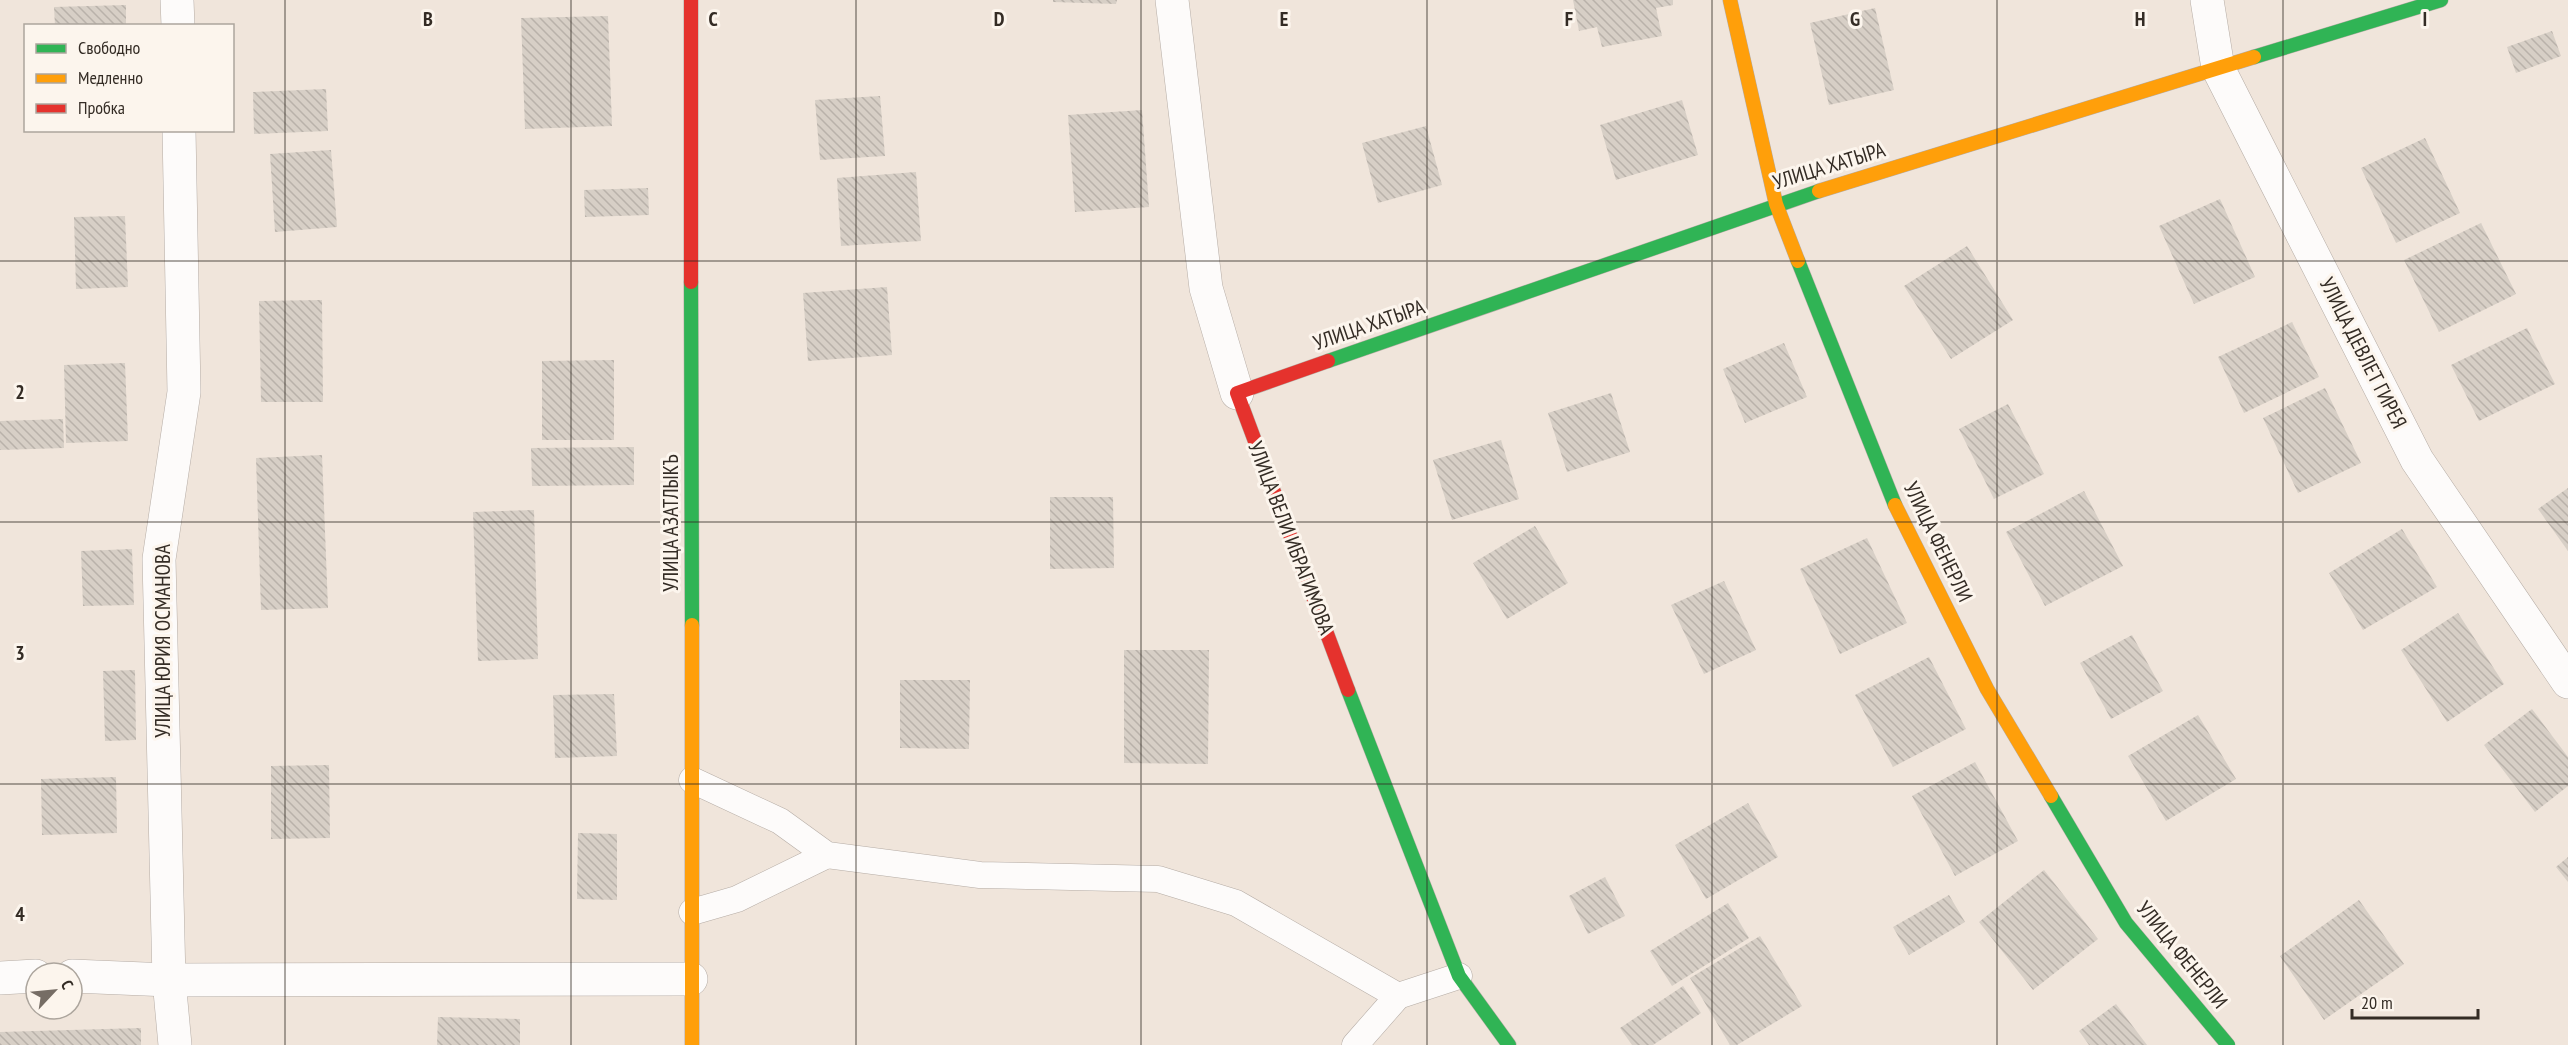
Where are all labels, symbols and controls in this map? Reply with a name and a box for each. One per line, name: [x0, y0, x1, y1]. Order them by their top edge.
text: B: [423, 6, 433, 32]
text: C: [708, 6, 718, 32]
text: D: [994, 6, 1005, 32]
text: E: [1280, 6, 1288, 32]
text: F: [1565, 6, 1573, 32]
text: G: [1850, 6, 1860, 32]
text: H: [2135, 6, 2145, 32]
text: I: [2423, 6, 2427, 32]
legend: [24, 24, 234, 132]
text: Свободно: [78, 36, 141, 59]
text: Медленно: [78, 66, 143, 89]
text: Пробка: [78, 96, 125, 119]
street label: УЛИЦА ХАТЫРА: [1770, 136, 1888, 195]
street label: УЛИЦА ДЕВЛЕТ ГИРЕЯ: [2314, 273, 2413, 433]
street label: УЛИЦА ХАТЫРА: [1310, 293, 1428, 356]
text: 2: [15, 379, 25, 405]
street label: УЛИЦА ВЕЛИ ИБРАГИМОВА: [1242, 438, 1341, 638]
street label: УЛИЦА АЗАТЛЫКЪ: [657, 454, 684, 592]
street label: УЛИЦА ФЕНЕРЛИ: [1898, 477, 1979, 606]
street label: УЛИЦА ЮРИЯ ОСМАНОВА: [149, 544, 176, 738]
text: 3: [15, 640, 25, 666]
street label: УЛИЦА ФЕНЕРЛИ: [2131, 896, 2234, 1014]
text: 4: [15, 901, 25, 927]
north arrow: [24, 961, 84, 1021]
text: С: [57, 977, 78, 993]
scale bar: [2352, 982, 2478, 1020]
text: 20 m: [2361, 991, 2393, 1014]

